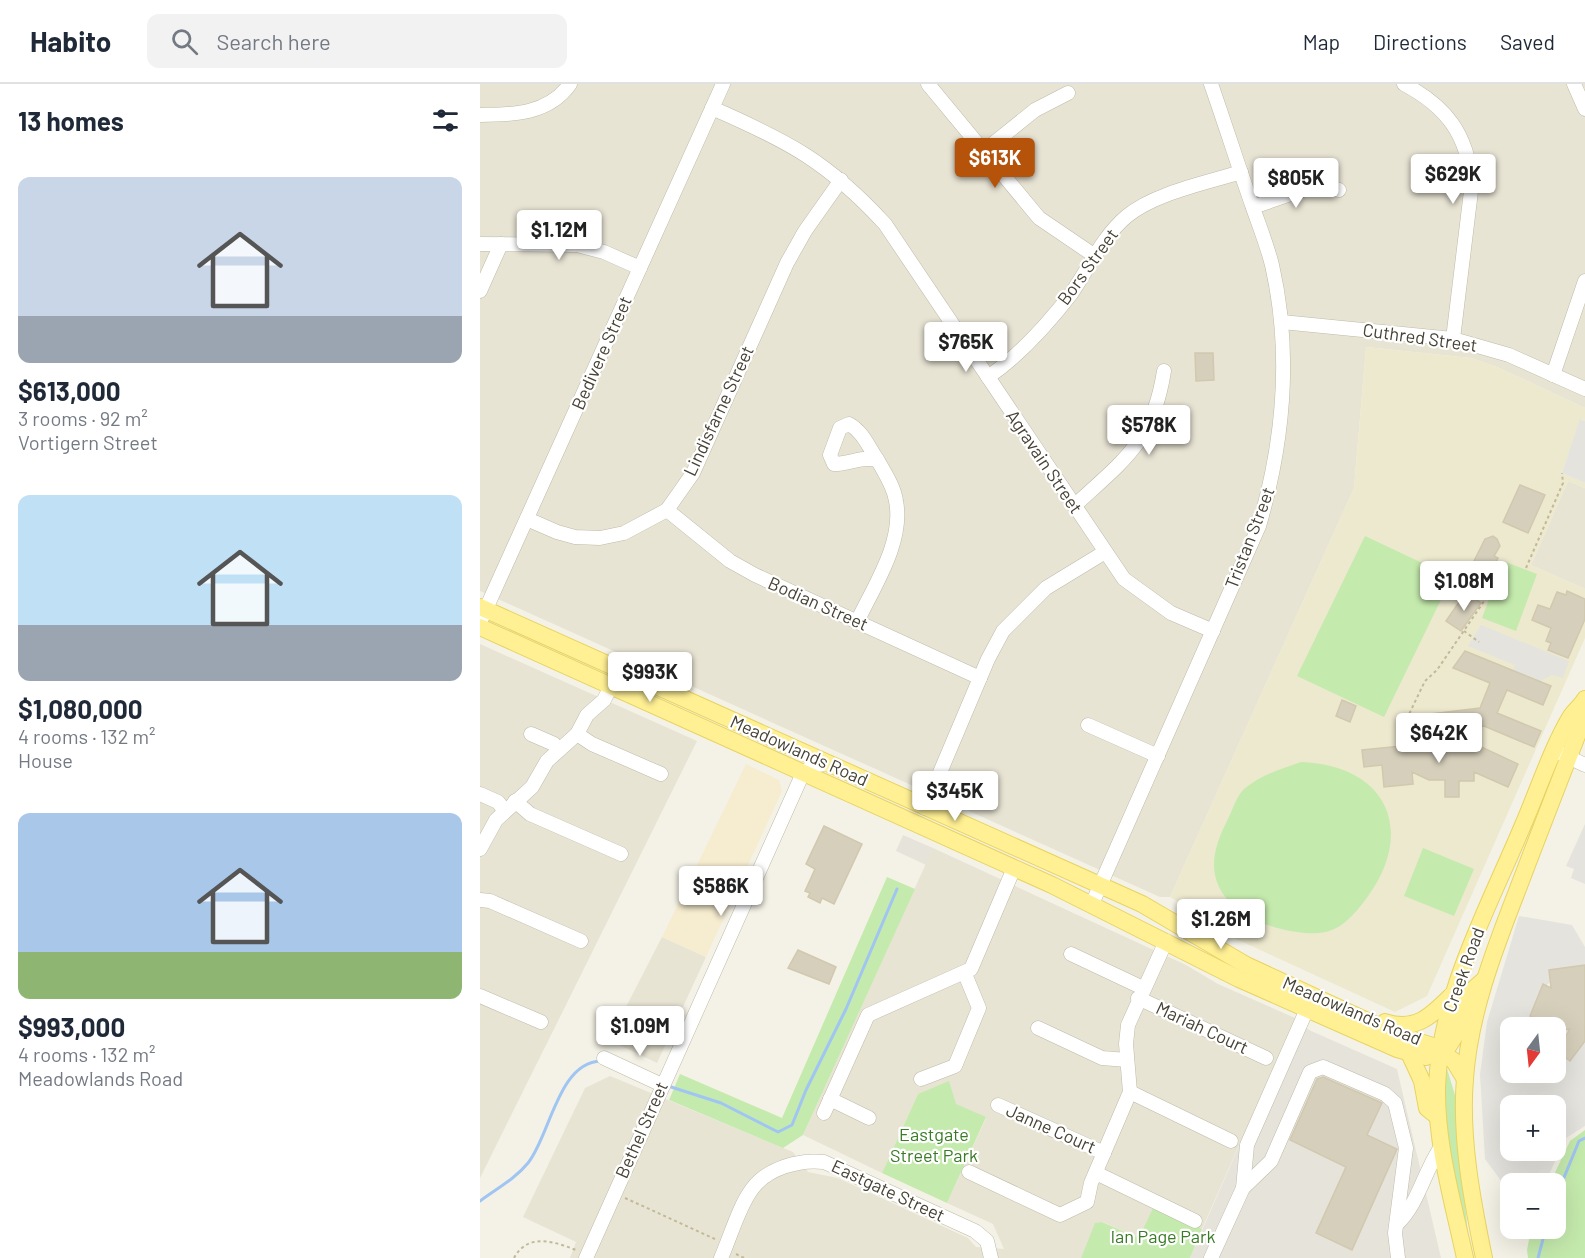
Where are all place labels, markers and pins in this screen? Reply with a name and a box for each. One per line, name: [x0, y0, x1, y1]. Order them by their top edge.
pin: $613K: [953, 138, 1037, 189]
pin: $629K: [1411, 154, 1495, 205]
pin: $805K: [1254, 158, 1338, 209]
pin: $1.12M: [510, 210, 608, 261]
pin: $765K: [924, 322, 1008, 373]
pin: $578K: [1107, 405, 1191, 456]
pin: $1.08M: [1415, 561, 1513, 612]
pin: $993K: [608, 652, 692, 703]
pin: $642K: [1397, 713, 1481, 764]
pin: $345K: [913, 771, 997, 822]
pin: $586K: [679, 866, 763, 917]
pin: $1.26M: [1172, 899, 1270, 950]
pin: $1.09M: [591, 1006, 689, 1057]

